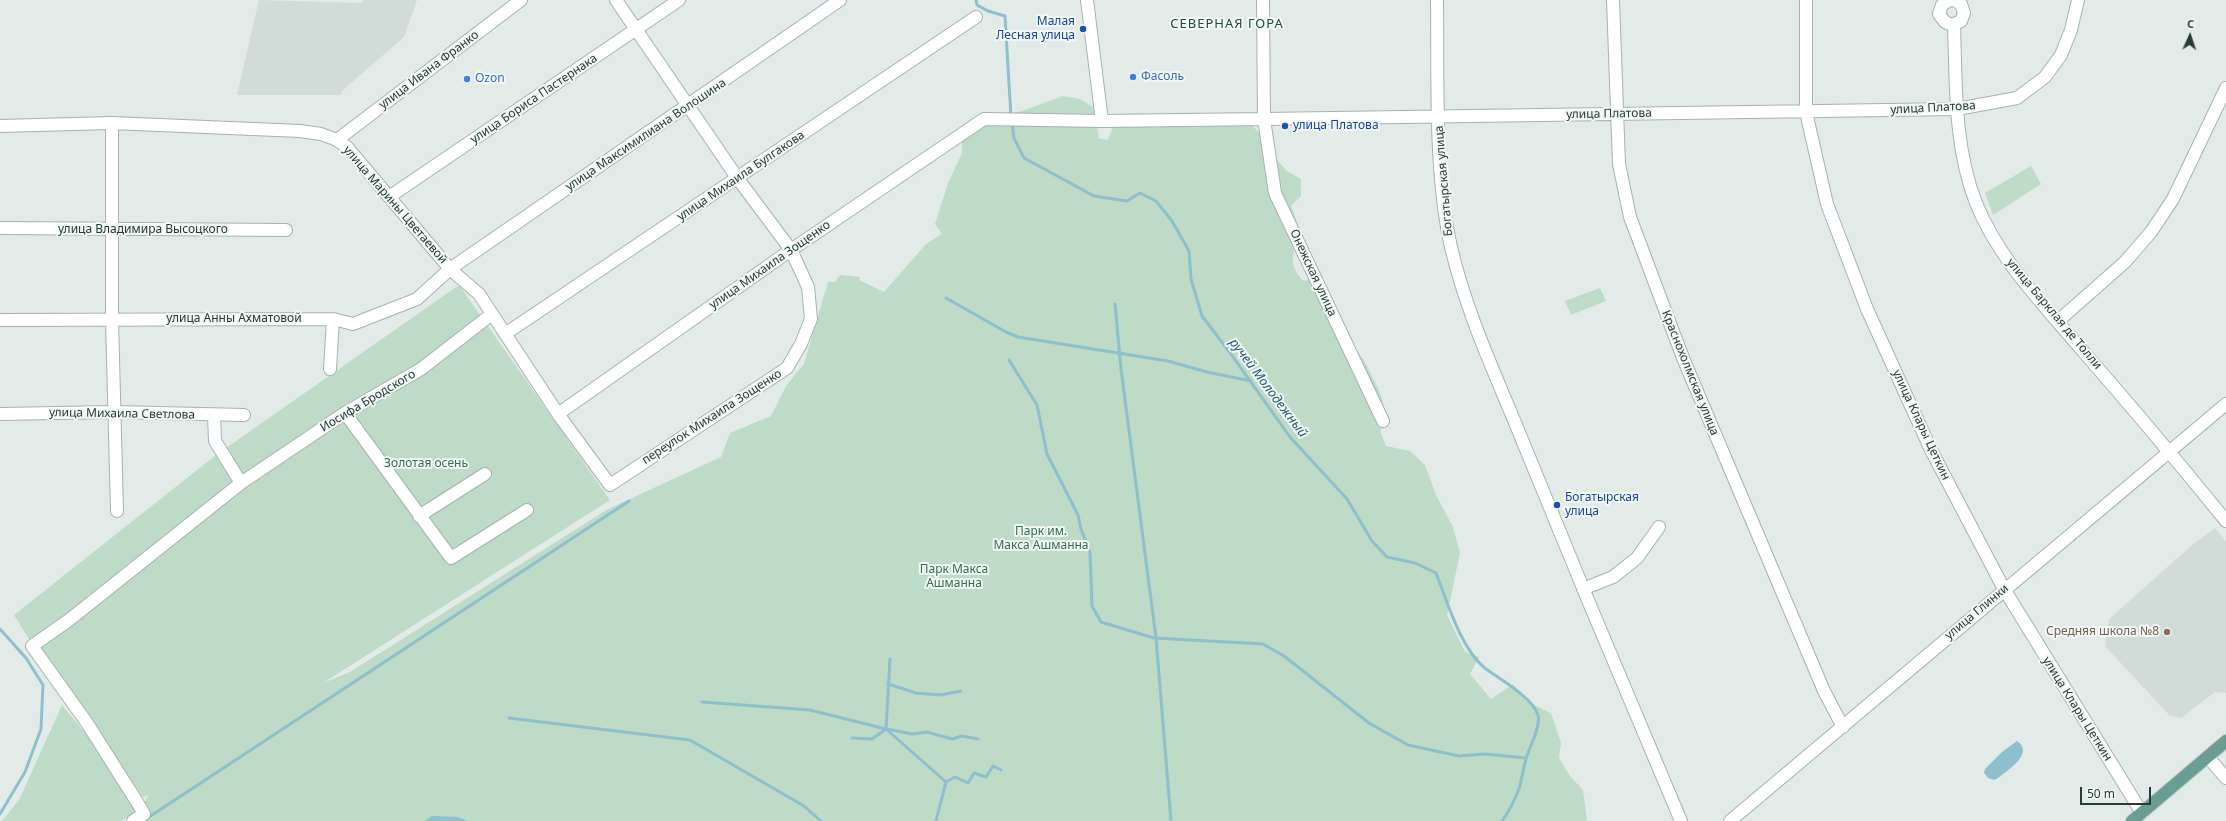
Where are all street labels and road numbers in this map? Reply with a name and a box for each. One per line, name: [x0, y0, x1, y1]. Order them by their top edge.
street label: улица Ивана Франко: [376, 28, 482, 112]
street label: улица Бориса Пастернака: [468, 51, 600, 147]
street label: улица Максимилиана Волошина: [563, 76, 729, 194]
street label: улица Платова: [1890, 99, 1976, 117]
street label: улица Платова: [1566, 106, 1652, 122]
street label: Богатырская улица: [1432, 125, 1456, 237]
street label: улица Михаила Булгакова: [674, 128, 808, 224]
street label: улица Марины Цветаевой: [340, 143, 450, 267]
street label: улица Михаила Зощенко: [707, 218, 833, 312]
street label: улица Владимира Высоцкого: [58, 223, 228, 237]
street label: Онежская улица: [1287, 227, 1339, 319]
street label: улица Барклая де Толли: [2003, 256, 2105, 372]
street label: Краснохолмская улица: [1658, 308, 1722, 438]
street label: улица Анны Ахматовой: [166, 312, 302, 326]
street label: переулок Михаила Зощенко: [639, 366, 785, 468]
street label: Иосифа Бродского: [318, 367, 418, 435]
street label: улица Клары Цеткин: [1889, 368, 1953, 482]
street label: улица Михаила Светлова: [49, 406, 195, 422]
street label: улица Глинки: [1942, 581, 2012, 643]
street label: улица Клары Цеткин: [2039, 654, 2115, 764]

